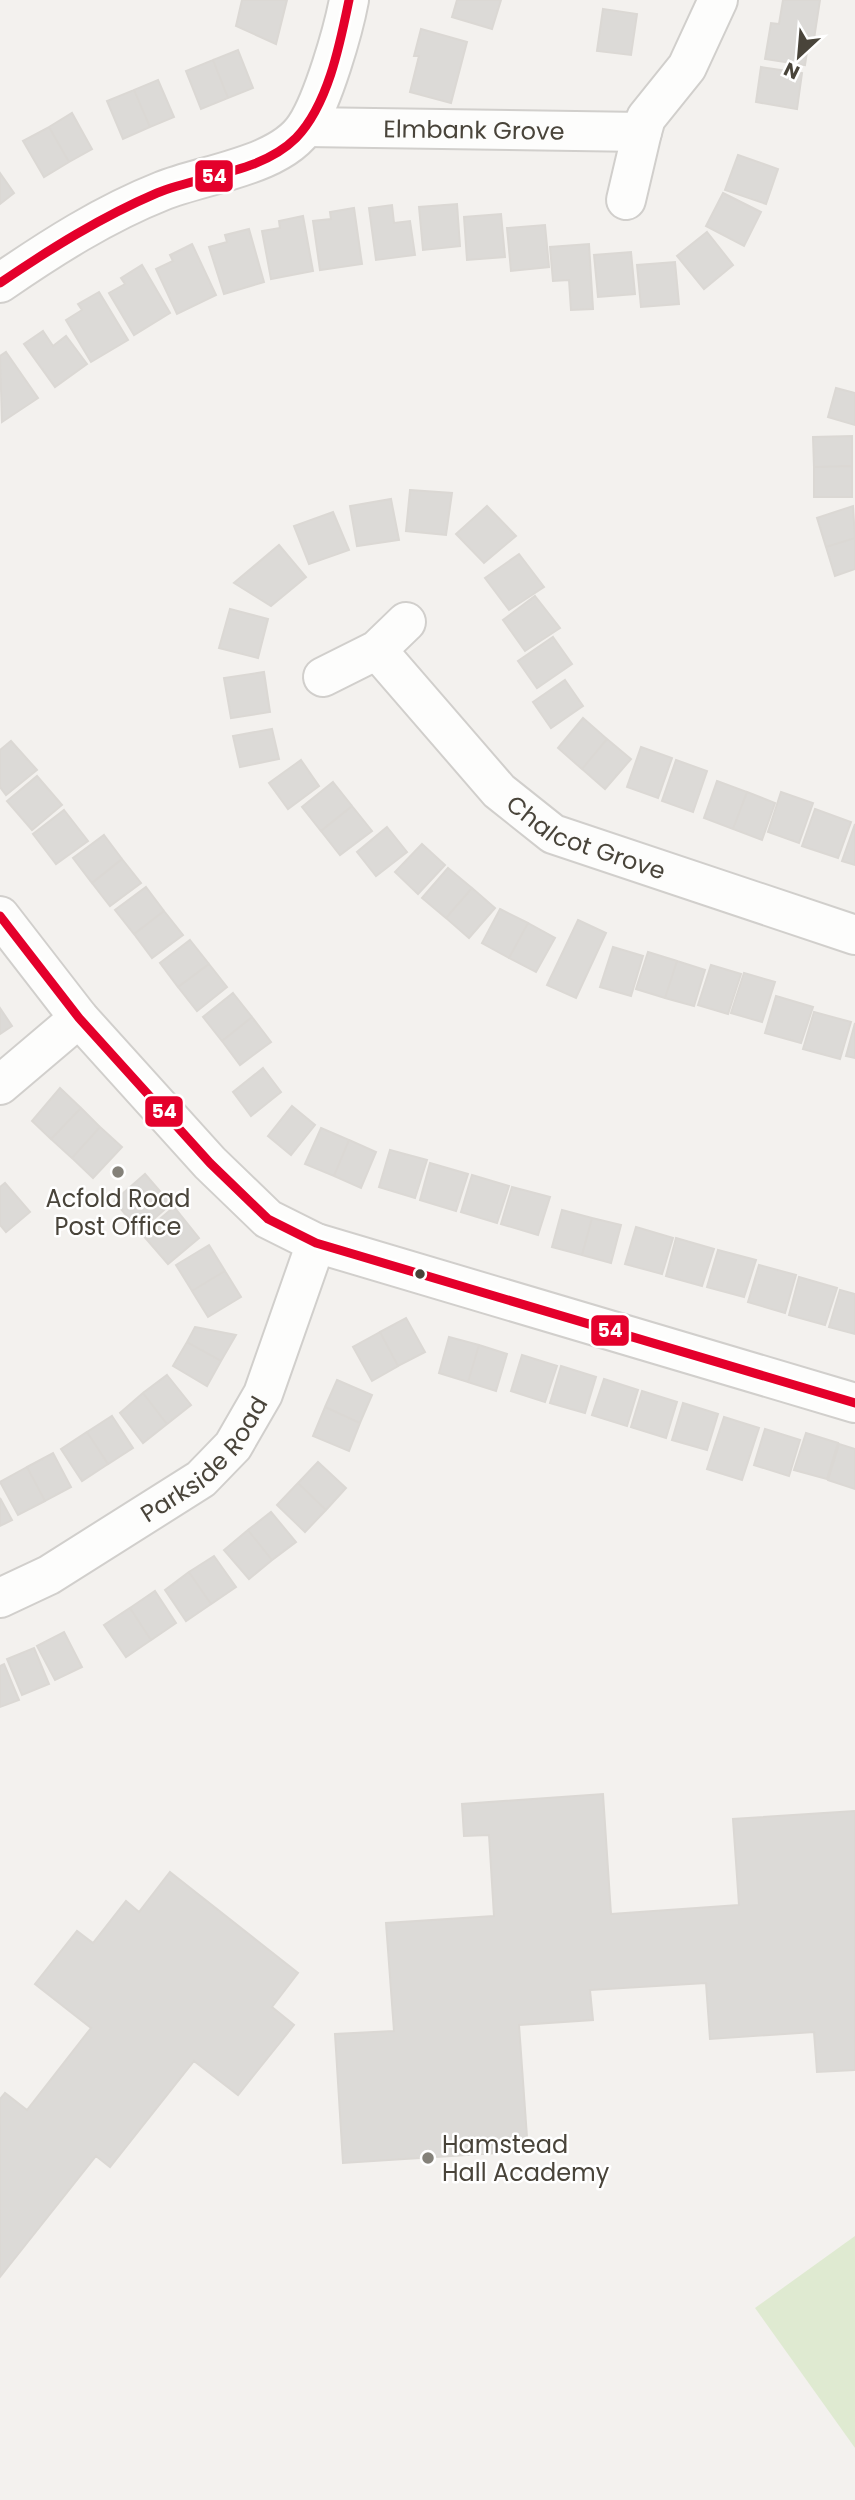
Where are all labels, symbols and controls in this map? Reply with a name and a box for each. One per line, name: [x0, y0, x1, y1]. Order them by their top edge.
north arrow: [764, 21, 834, 91]
text: N: [779, 56, 804, 86]
street label: Elmbank Grove: [383, 112, 565, 147]
line badge: 54: [194, 159, 234, 193]
text: 54: [201, 163, 227, 190]
street label: Chalcot Grove: [500, 787, 670, 887]
line badge: 54: [144, 1095, 184, 1128]
text: 54: [151, 1098, 177, 1125]
marker: Acfold Road Post Office: [110, 1164, 126, 1180]
place label: Acfold Road Post Office: [46, 1182, 190, 1243]
unlabelled marker: [413, 1267, 427, 1281]
line badge: 54: [590, 1314, 630, 1347]
text: 54: [597, 1317, 623, 1344]
street label: Parkside Road: [134, 1390, 275, 1530]
place label: Hamstead Hall Academy: [442, 2128, 610, 2189]
marker: Hamstead Hall Academy: [420, 2150, 436, 2166]

